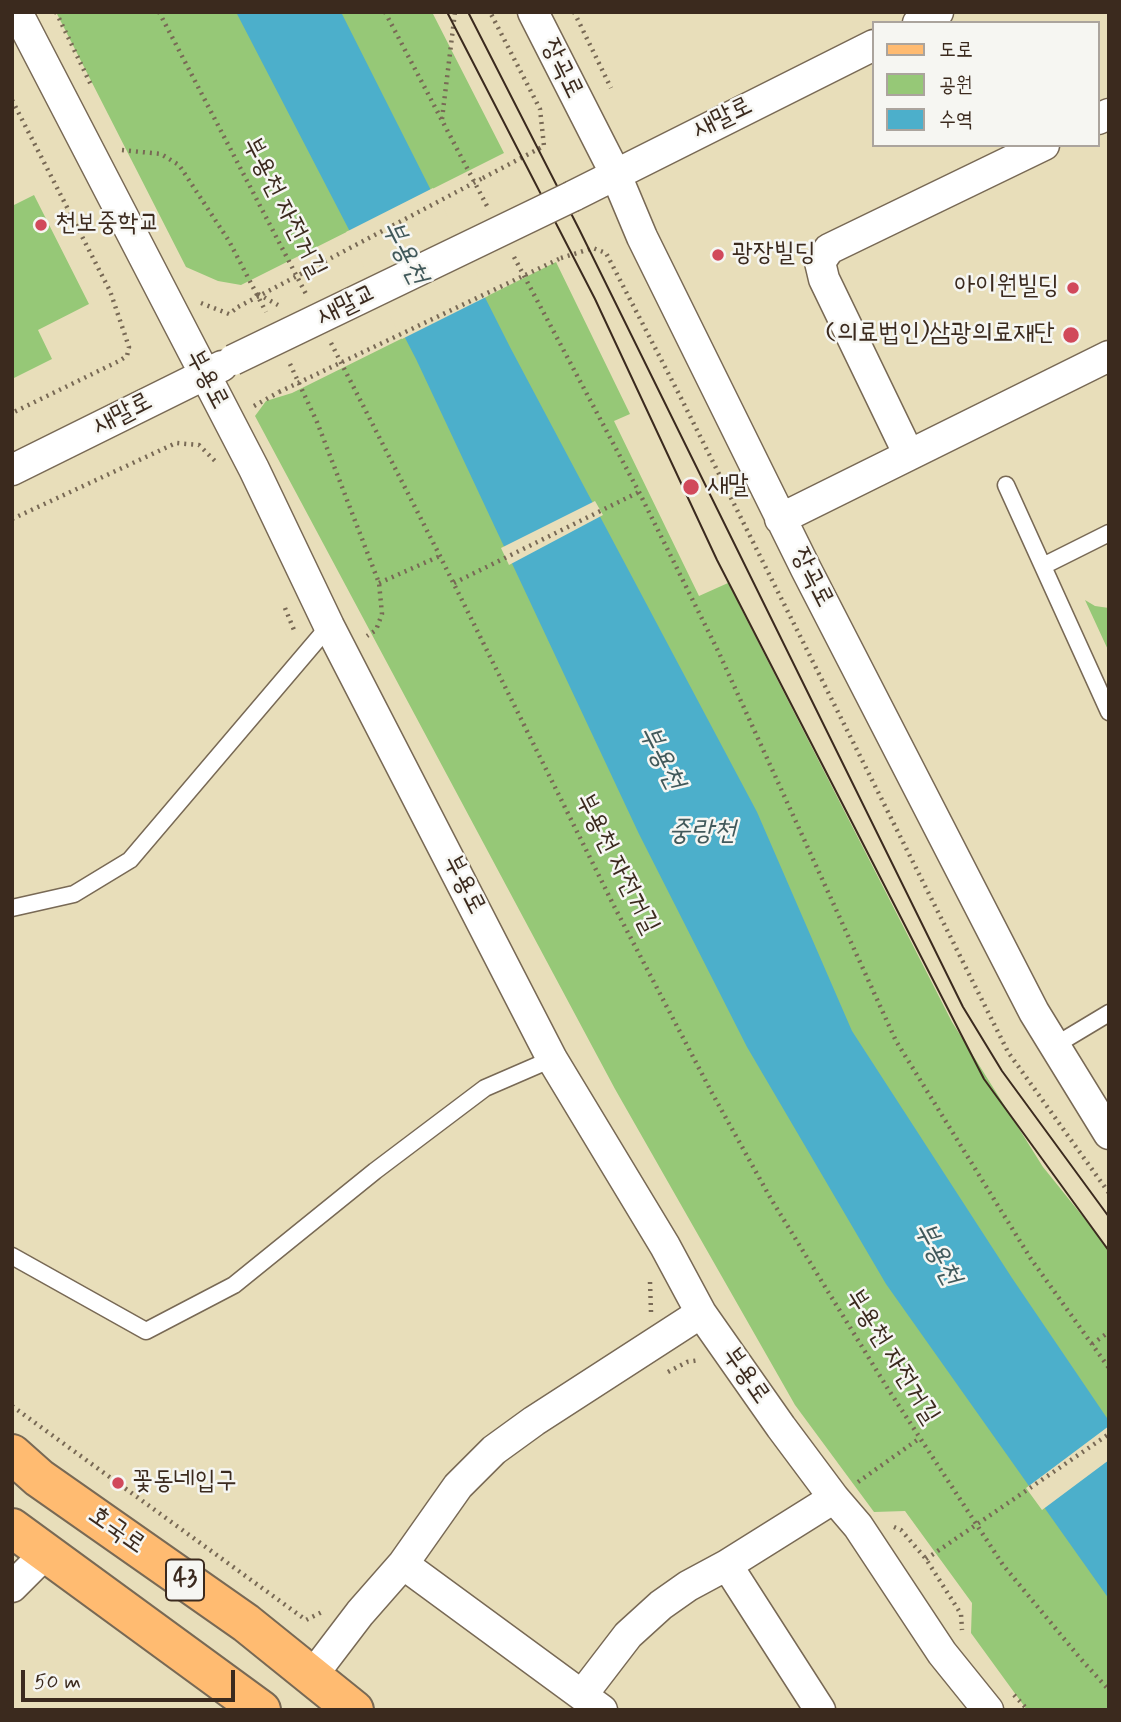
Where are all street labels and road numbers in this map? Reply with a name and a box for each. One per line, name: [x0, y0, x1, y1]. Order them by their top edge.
street label: 장곡로: [533, 34, 589, 104]
street label: 새말로: [688, 91, 758, 147]
street label: 부용천 자전거길: [234, 133, 332, 283]
street label: 새말교: [312, 278, 382, 334]
street label: 부용로: [177, 345, 235, 415]
street label: 새말로: [88, 387, 158, 443]
street label: 장곡로: [783, 543, 839, 613]
street label: 부용천 자전거길: [567, 789, 665, 939]
street label: 부용로: [435, 850, 491, 920]
street label: 부용천 자전거길: [837, 1284, 945, 1430]
street label: 부용로: [714, 1341, 776, 1411]
street label: 호국로: [81, 1500, 151, 1562]
road number: 43: [166, 1560, 204, 1600]

